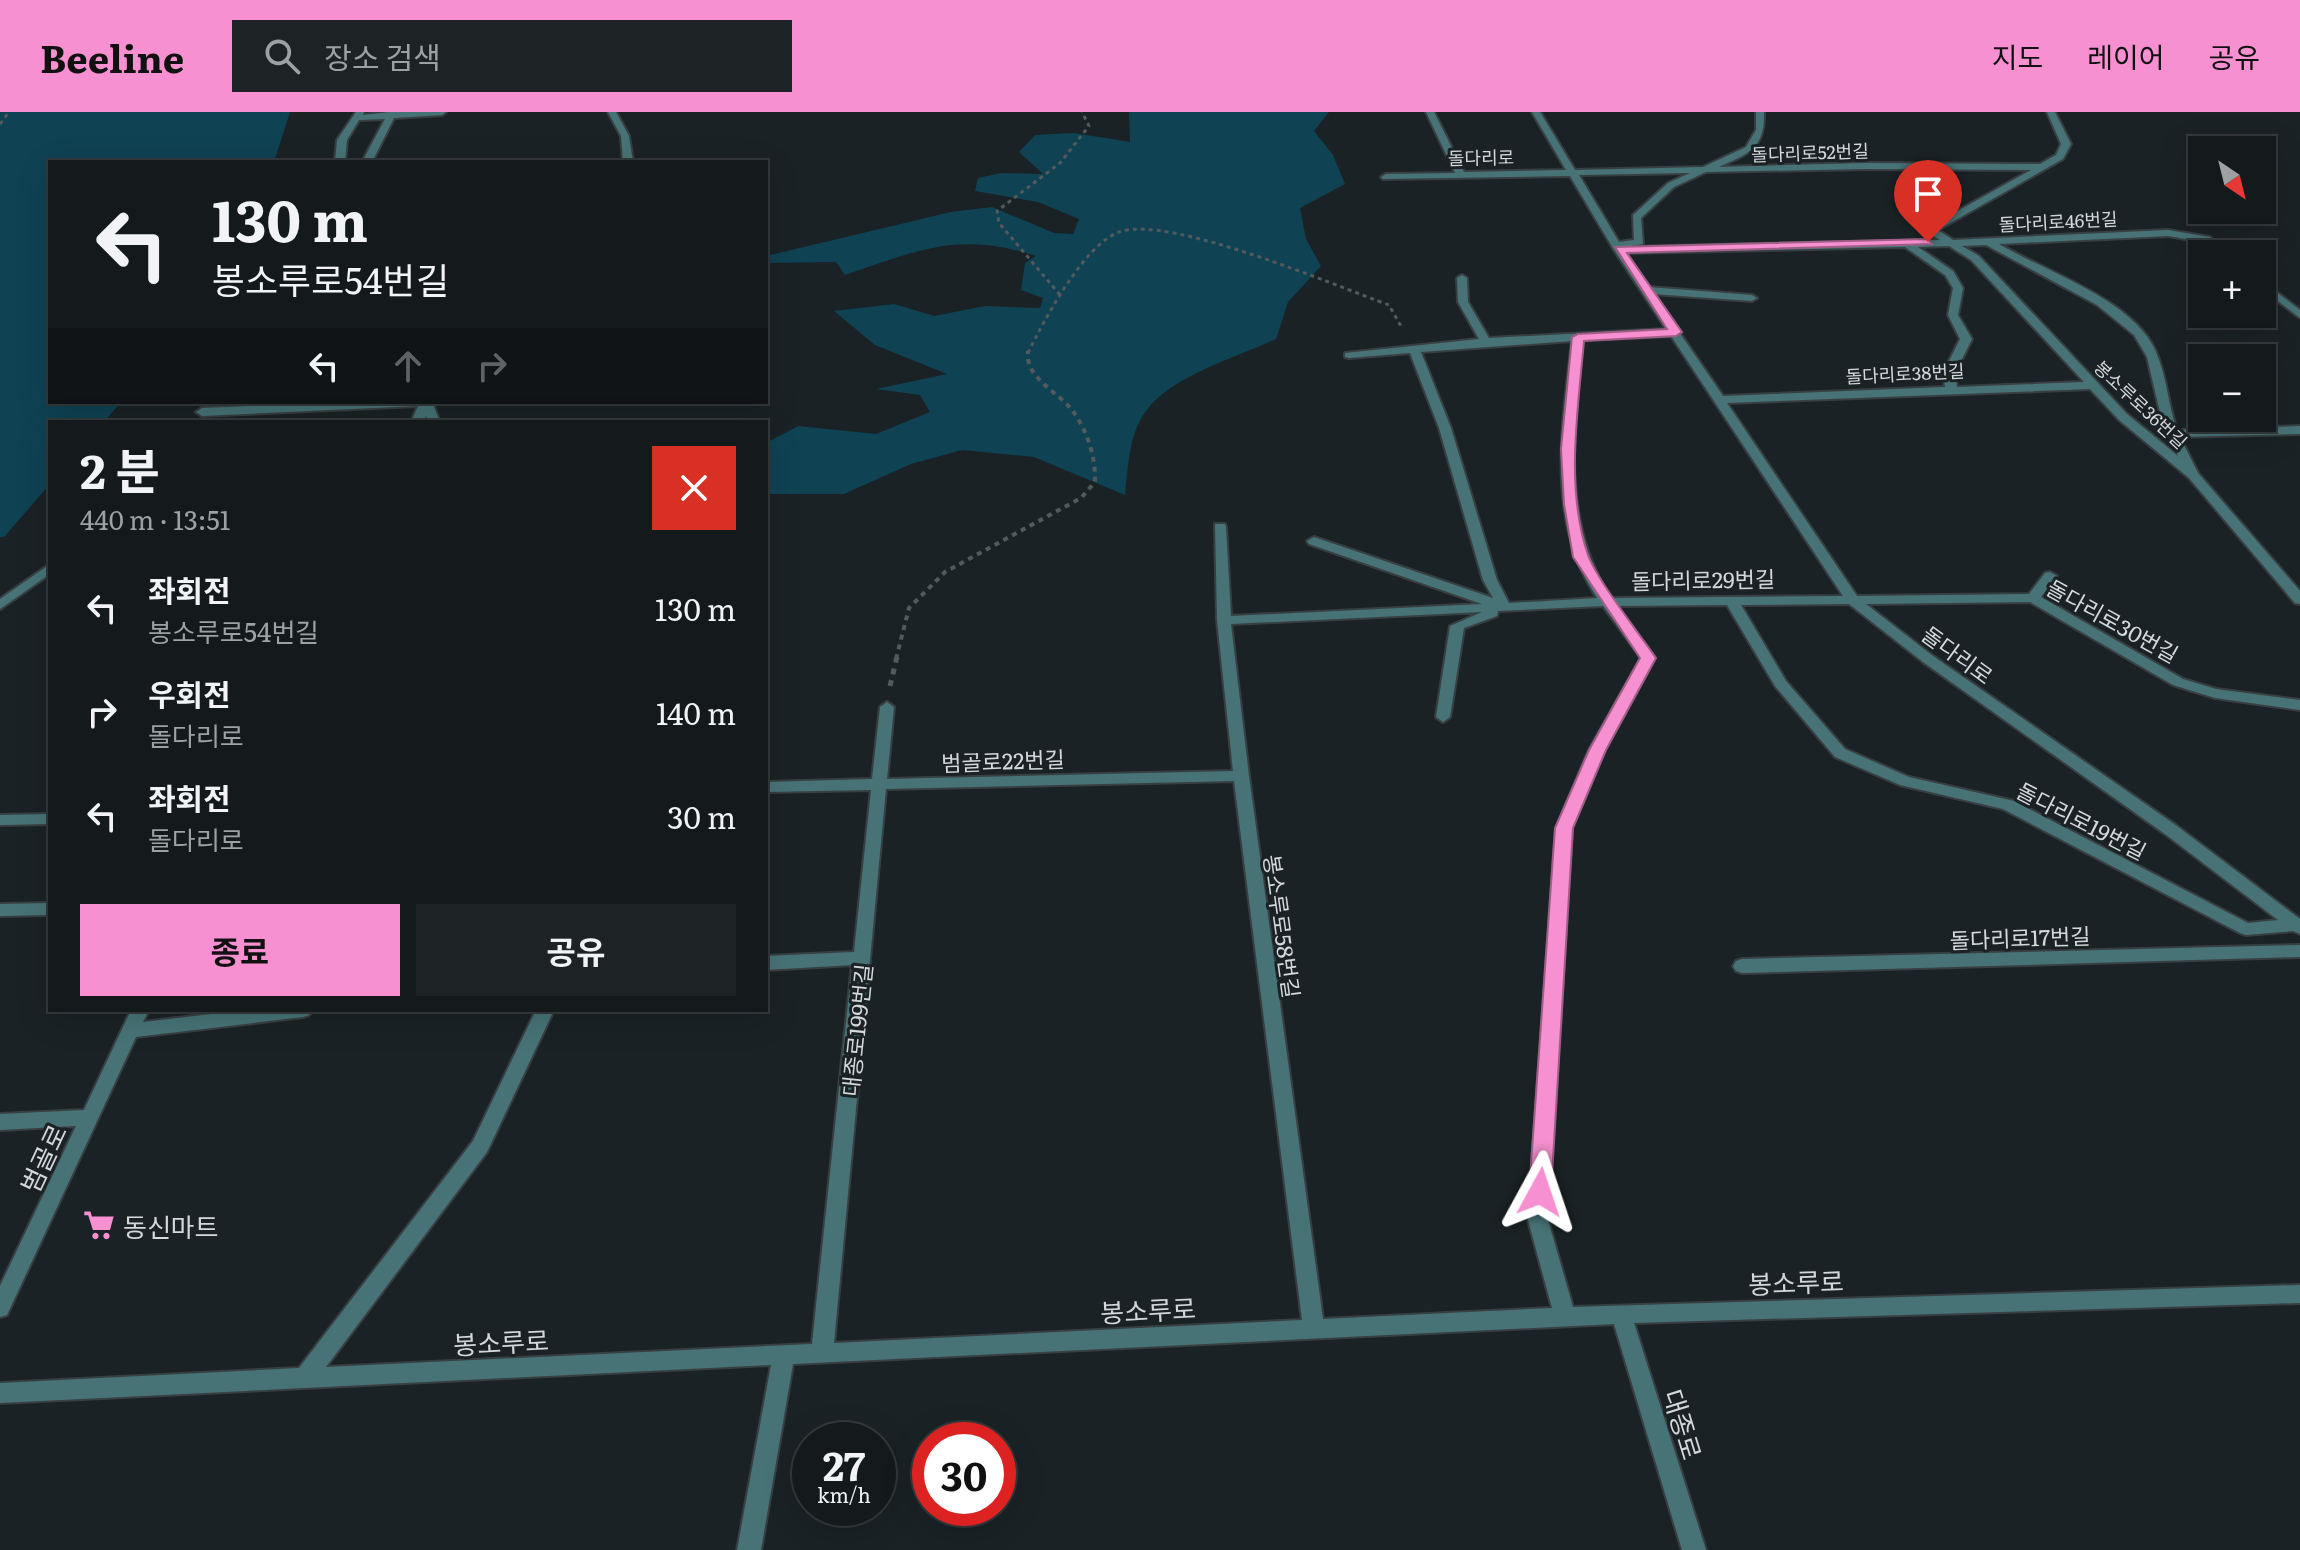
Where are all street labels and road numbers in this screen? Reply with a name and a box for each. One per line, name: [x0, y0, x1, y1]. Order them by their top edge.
street label: 돌다리로52번길: [1751, 136, 1869, 168]
street label: 돌다리로: [1448, 143, 1514, 171]
street label: 돌다리로46번길: [1998, 204, 2118, 238]
street label: 봉소루로36번길: [2088, 354, 2194, 454]
street label: 돌다리로38번길: [1845, 356, 1965, 390]
street label: 돌다리로29번길: [1631, 561, 1775, 597]
street label: 돌다리로30번길: [2041, 570, 2185, 670]
street label: 돌다리로: [1916, 617, 2000, 691]
street label: 범골로22번길: [941, 741, 1065, 779]
street label: 돌다리로19번길: [2011, 773, 2153, 867]
street label: 봉소루로58번길: [1257, 852, 1309, 1000]
street label: 돌다리로17번길: [1949, 918, 2091, 956]
street label: 대종로199번길: [833, 962, 879, 1098]
street label: 범골로: [9, 1117, 75, 1199]
street label: 봉소루로: [1748, 1260, 1844, 1302]
street label: 봉소루로: [1099, 1287, 1197, 1331]
street label: 봉소루로: [452, 1319, 550, 1363]
street label: 대종로: [1655, 1384, 1713, 1464]

